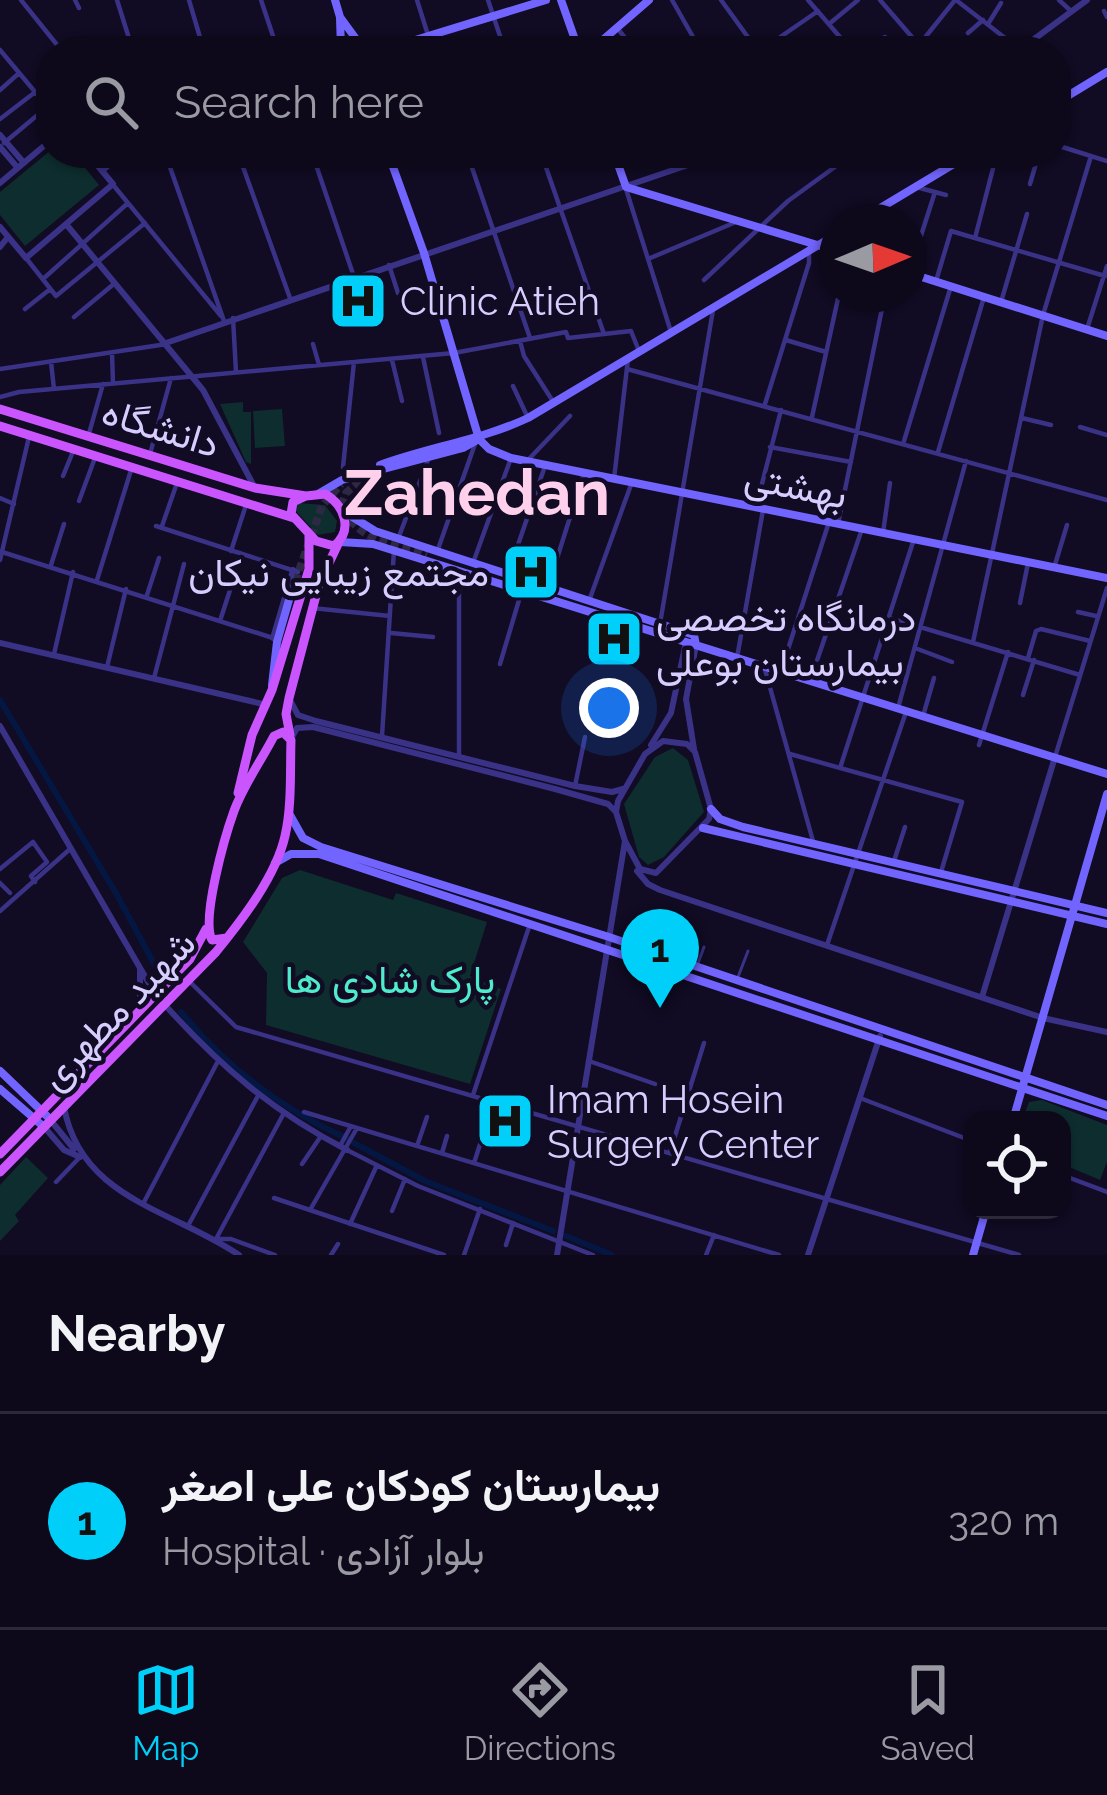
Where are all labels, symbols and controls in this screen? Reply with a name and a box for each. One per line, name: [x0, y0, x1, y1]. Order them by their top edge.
search box: [36, 36, 1071, 168]
icon: search: [78, 69, 144, 135]
text: Search here: [174, 76, 424, 129]
north arrow: [819, 204, 927, 312]
hospital icon: Clinic Atieh: [327, 270, 389, 332]
place label: Clinic Atieh: [400, 278, 600, 324]
street label: دانشگاه: [97, 387, 225, 467]
street label: بهشتی: [741, 453, 851, 519]
district label: Zahedan: [344, 456, 610, 530]
hospital icon: مجتمع زیبایی نیکان: [500, 541, 562, 603]
place label: مجتمع زیبایی نیکان: [188, 549, 489, 600]
place label: درمانگاه تخصصی بیمارستان بوعلی: [656, 594, 916, 687]
hospital icon: درمانگاه تخصصی بیمارستان بوعلی: [583, 608, 645, 670]
your location: [579, 678, 639, 738]
pin: 1: [621, 909, 699, 1008]
street label: شهید مطهری: [30, 920, 206, 1100]
park label: پارک شادی ها: [285, 956, 495, 1006]
place label: Imam Hosein Surgery Center: [547, 1076, 820, 1167]
hospital icon: Imam Hosein Surgery Center: [474, 1090, 536, 1152]
map controls: [963, 1111, 1071, 1219]
button: locate: [963, 1111, 1071, 1219]
text: Nearby: [48, 1303, 225, 1363]
text: بیمارستان کودکان علی اصغر: [162, 1459, 660, 1512]
text: 1: [77, 1498, 97, 1544]
text: 320 m: [948, 1498, 1059, 1544]
text: Hospital · بلوار آزادی: [162, 1528, 485, 1574]
tab: Map: [132, 1657, 199, 1768]
tab: Directions: [464, 1657, 616, 1768]
tab: Saved: [880, 1657, 975, 1768]

